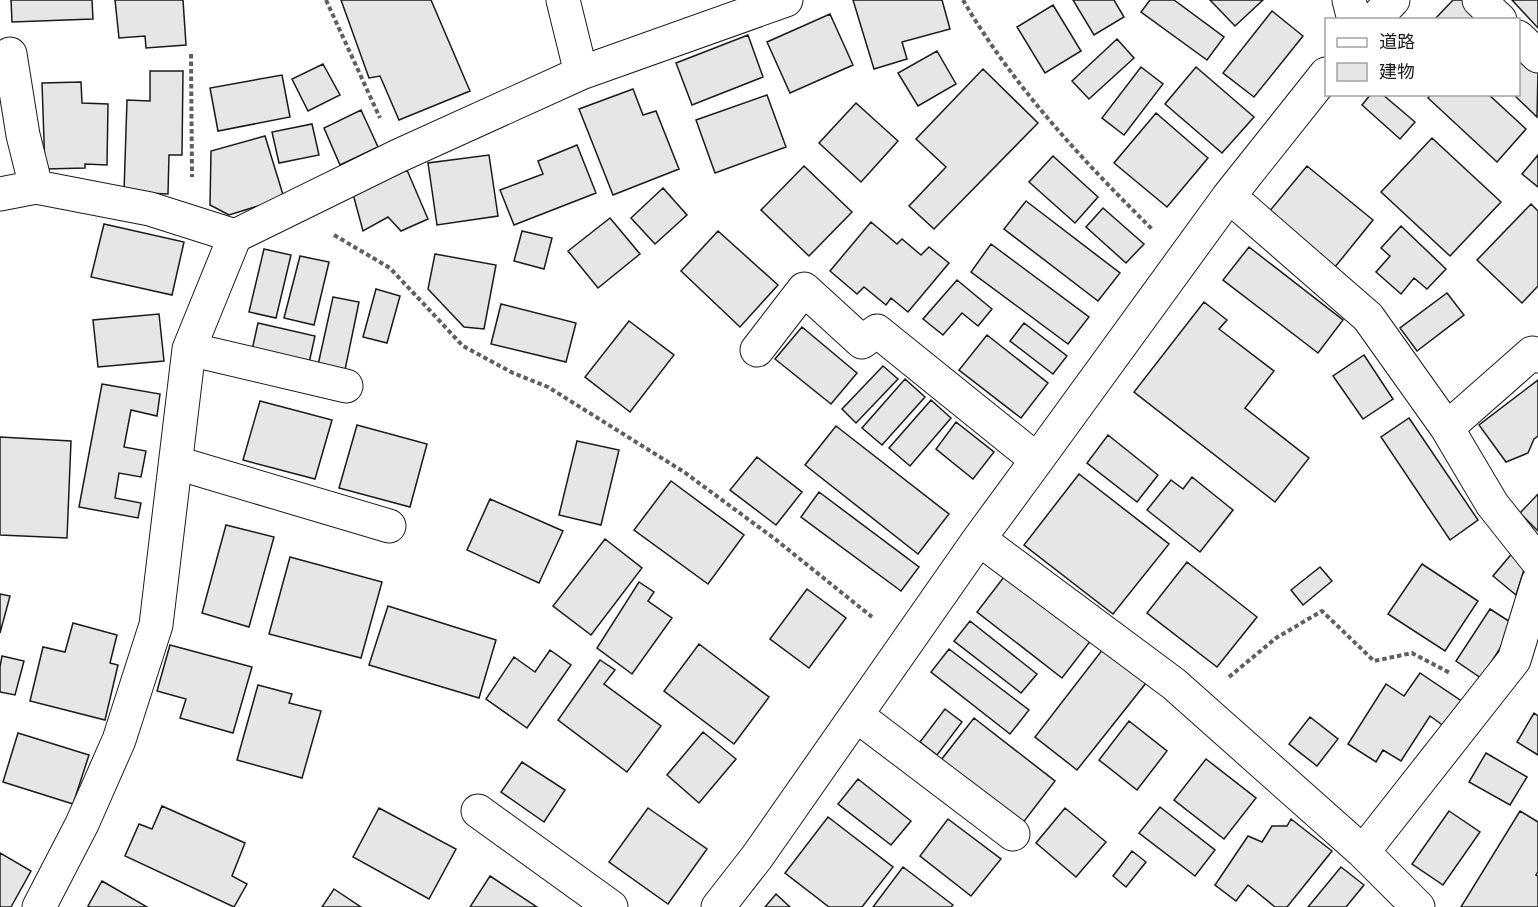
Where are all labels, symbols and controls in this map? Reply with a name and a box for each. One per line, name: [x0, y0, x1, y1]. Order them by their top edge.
legend: [1325, 18, 1520, 96]
text: 道路: [1379, 31, 1415, 53]
text: 建物: [1379, 61, 1415, 83]

